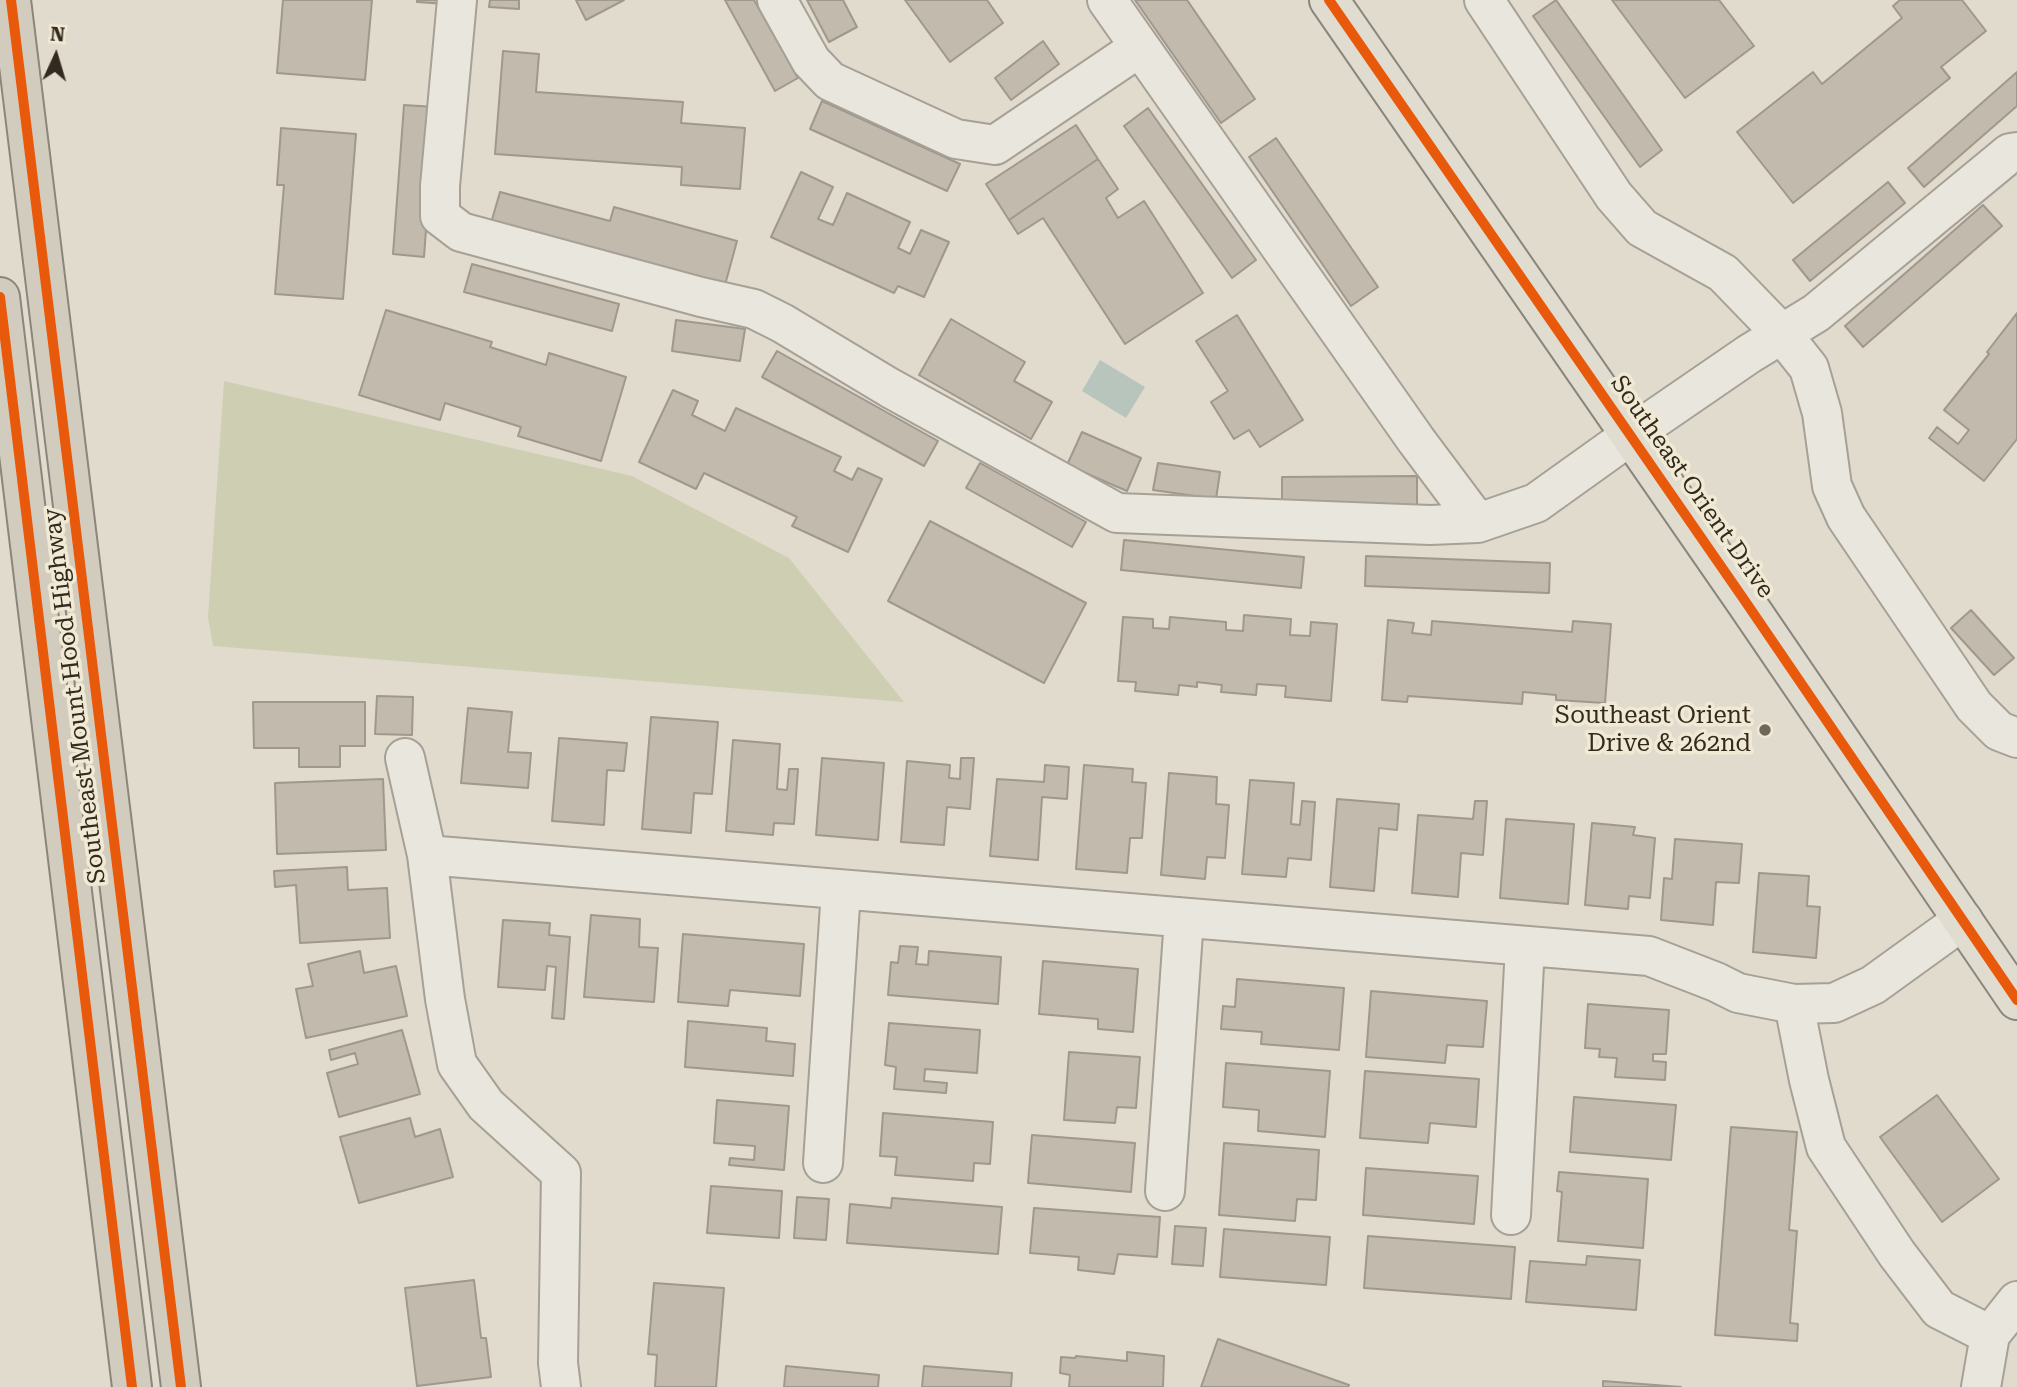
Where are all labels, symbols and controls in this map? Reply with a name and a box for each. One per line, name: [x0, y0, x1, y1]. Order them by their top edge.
north arrow: [21, 21, 91, 91]
text: N: [49, 23, 66, 47]
street label: Southeast Orient Drive: [1604, 370, 1780, 604]
street label: Southeast Mount Hood Highway: [38, 507, 112, 885]
place label: Southeast Orient Drive & 262nd: [1555, 702, 1751, 758]
marker: Southeast Orient Drive & 262nd: [1757, 722, 1773, 738]

